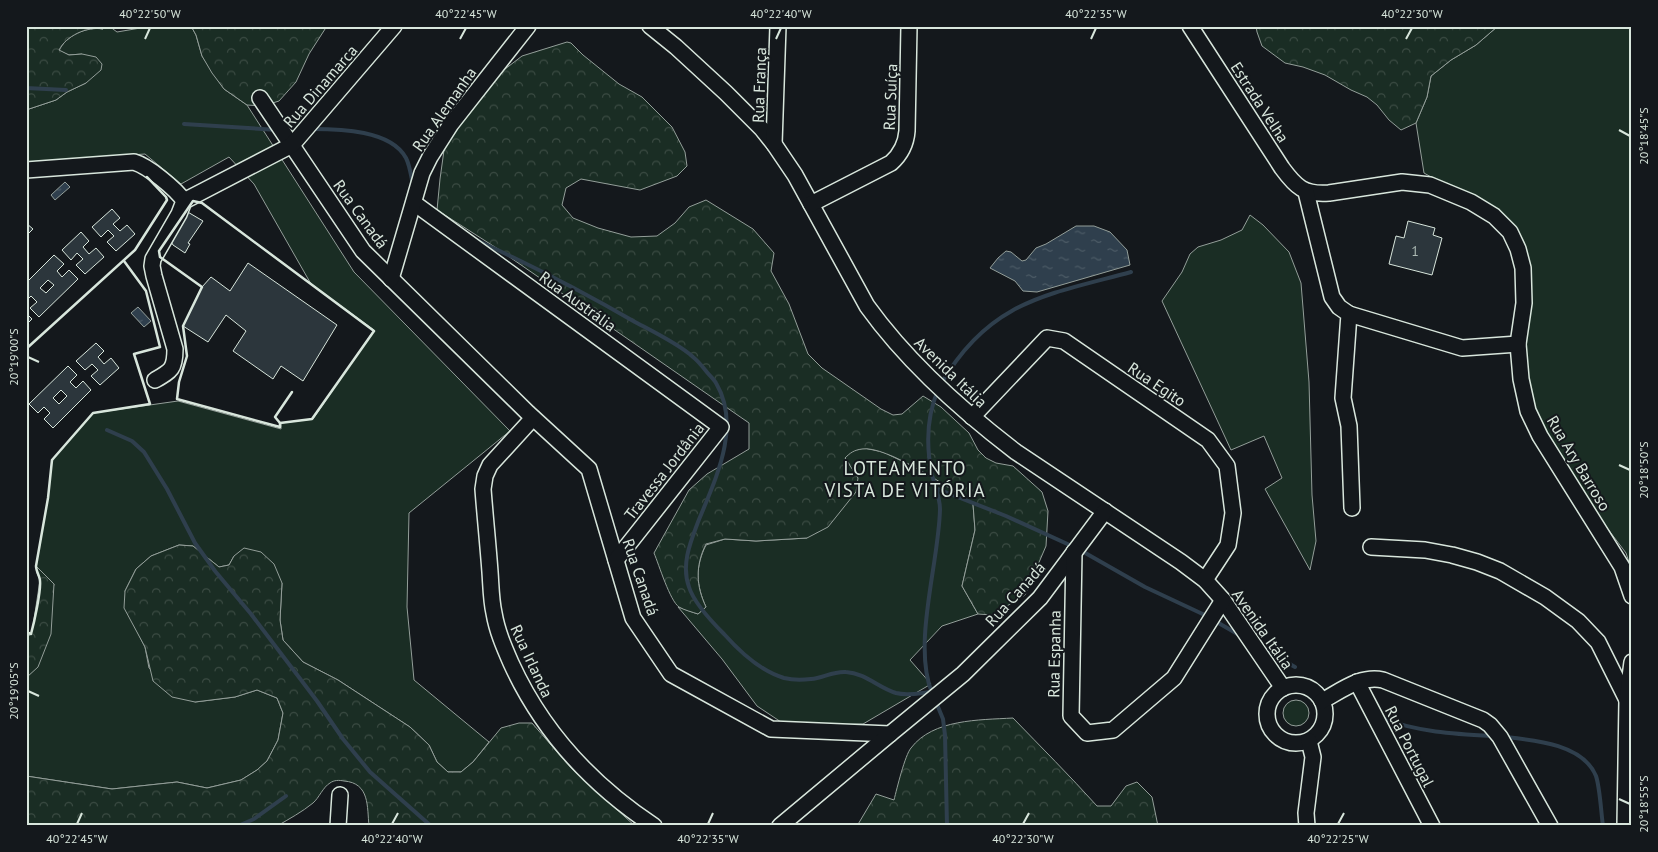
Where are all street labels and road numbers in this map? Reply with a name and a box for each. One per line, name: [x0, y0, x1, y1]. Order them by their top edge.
street label: Rua Dinamarca: [279, 41, 361, 131]
street label: Rua França: [748, 47, 770, 123]
street label: Estrada Velha: [1227, 58, 1293, 146]
street label: Rua Alemanha: [408, 63, 480, 155]
street label: Rua Suíça: [879, 63, 901, 131]
street label: Rua Canadá: [329, 176, 393, 252]
street label: Rua Austrália: [536, 266, 620, 336]
street label: Avenida Itália: [911, 332, 991, 412]
street label: Rua Egito: [1124, 357, 1190, 411]
street label: Rua Ary Barroso: [1543, 412, 1615, 514]
street label: Travessa Jordânia: [620, 418, 708, 524]
street label: Rua Canadá: [618, 536, 664, 618]
street label: Rua Canadá: [981, 557, 1049, 631]
street label: Avenida Itália: [1228, 585, 1298, 673]
street label: Rua Espanha: [1043, 610, 1065, 698]
street label: Rua Irlanda: [506, 621, 558, 701]
street label: Rua Portugal: [1381, 702, 1439, 790]

